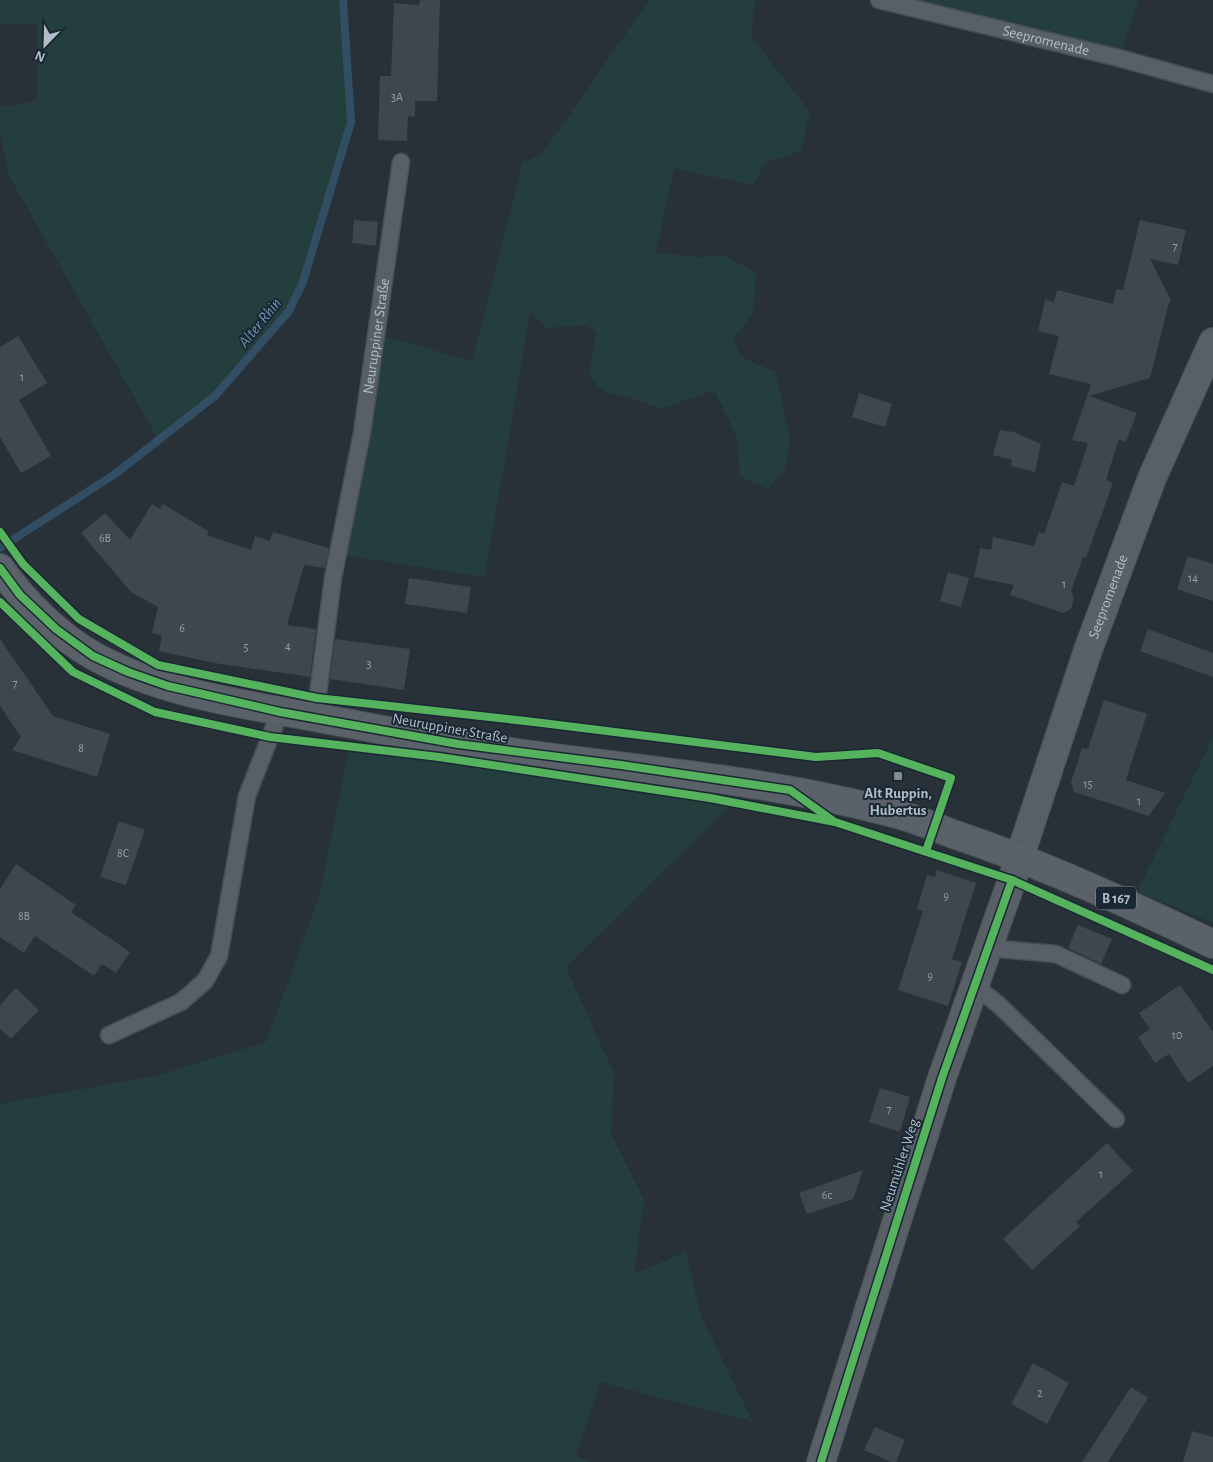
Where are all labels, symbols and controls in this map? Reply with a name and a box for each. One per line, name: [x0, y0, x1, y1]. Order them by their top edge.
north arrow: [20, 20, 70, 70]
street label: Seepromenade: [1001, 23, 1091, 59]
text: N: [33, 48, 48, 64]
house number: 3A: [391, 91, 403, 103]
house number: 7: [1172, 240, 1178, 252]
street label: Neuruppiner Straße: [361, 277, 392, 395]
water label: Alter Rhin: [235, 295, 284, 351]
house number: 1: [20, 371, 24, 383]
house number: 6B: [99, 532, 111, 544]
street label: Seepromenade: [1086, 552, 1131, 641]
house number: 14: [1188, 572, 1198, 584]
house number: 1: [1062, 578, 1066, 590]
house number: 6: [179, 622, 185, 634]
house number: 4: [285, 640, 291, 652]
house number: 5: [243, 641, 249, 653]
house number: 3: [367, 658, 372, 670]
house number: 7: [12, 677, 18, 689]
street label: Neuruppiner Straße: [391, 711, 509, 746]
house number: 8: [78, 742, 84, 754]
marker: Alt Ruppin, Hubertus: [892, 770, 904, 782]
house number: 15: [1083, 778, 1093, 790]
place label: Alt Ruppin, Hubertus: [864, 786, 932, 818]
house number: 1: [1137, 795, 1141, 807]
house number: 8C: [117, 847, 129, 859]
road number: B 167: [1096, 886, 1136, 910]
house number: 9: [943, 890, 949, 902]
house number: 8B: [18, 910, 30, 922]
house number: 9: [927, 970, 933, 982]
house number: 10: [1172, 1029, 1182, 1041]
house number: 7: [886, 1103, 892, 1115]
street label: Neumühler Weg: [877, 1116, 922, 1213]
house number: 1: [1099, 1168, 1103, 1180]
house number: 6c: [822, 1189, 833, 1201]
house number: 2: [1037, 1387, 1043, 1399]

